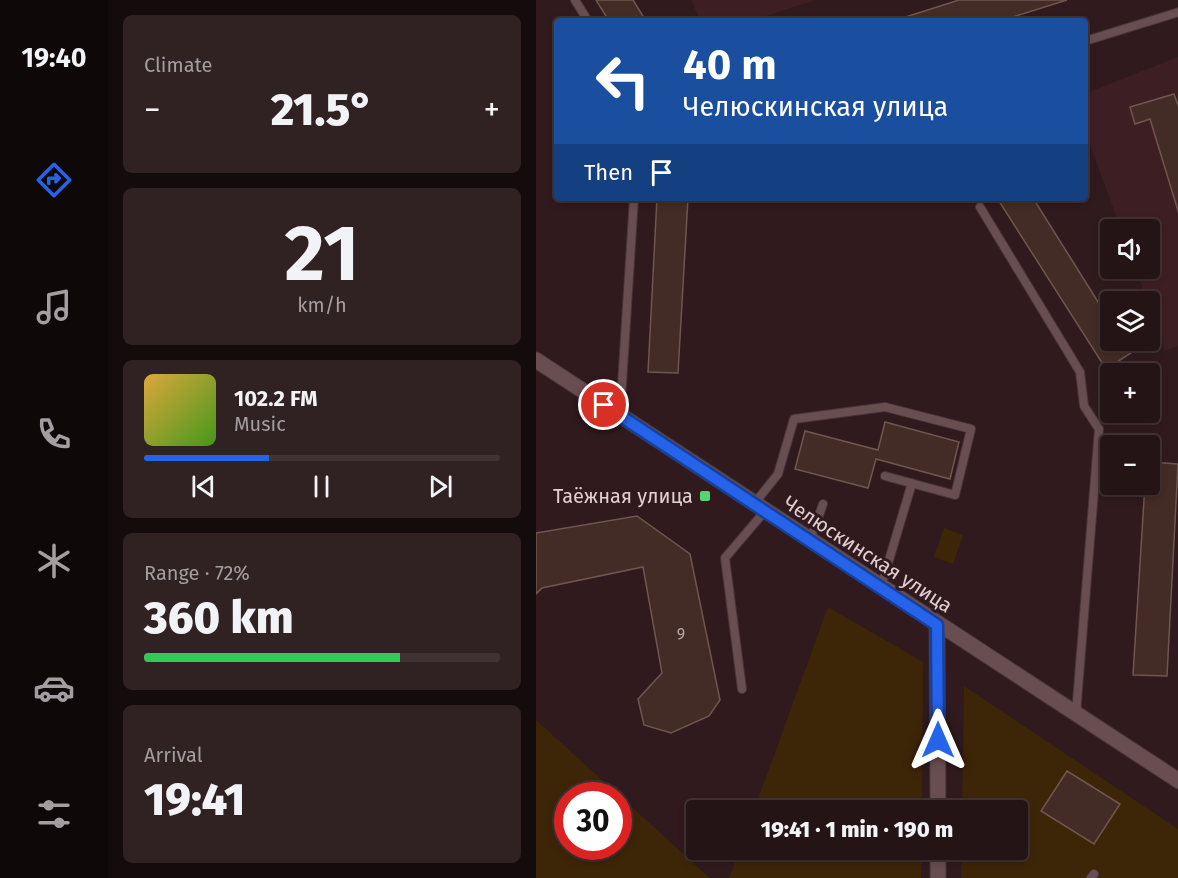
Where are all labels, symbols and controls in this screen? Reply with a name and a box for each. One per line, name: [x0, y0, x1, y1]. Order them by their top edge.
text: 40 m: [683, 40, 777, 90]
text: 19:40: [21, 42, 87, 74]
icon: left: [584, 42, 662, 120]
text: Climate: [144, 53, 212, 77]
text: 21.5°: [271, 83, 373, 137]
text: −: [144, 90, 161, 130]
text: +: [484, 90, 500, 130]
text: Челюскинская улица: [683, 91, 948, 123]
icon: arrive: [645, 156, 678, 189]
icon: directions: [33, 159, 75, 201]
text: Then: [584, 159, 633, 186]
text: 21: [285, 207, 359, 301]
map controls: [1100, 219, 1160, 495]
button: sound: [1100, 219, 1160, 279]
icon: music: [33, 286, 75, 328]
button: layers: [1100, 291, 1160, 351]
text: km/h: [297, 293, 347, 317]
button: +: [1100, 363, 1160, 423]
pin: [578, 379, 629, 430]
text: 102.2 FM: [234, 385, 318, 412]
icon: arrive: [587, 388, 620, 421]
text: Music: [234, 412, 286, 436]
icon: phone: [33, 413, 75, 455]
button: −: [1100, 435, 1160, 495]
icon: previous: [187, 470, 220, 503]
icon: pause: [305, 470, 338, 503]
icon: next: [424, 470, 457, 503]
place label: Таёжная улица: [553, 484, 693, 508]
marker: Таёжная улица: [698, 489, 712, 503]
street label: Челюскинская улица: [779, 490, 957, 618]
icon: climate: [33, 540, 75, 582]
text: Range · 72%: [144, 561, 250, 585]
text: 360 km: [144, 591, 294, 645]
house number: 9: [677, 625, 685, 644]
icon: car: [33, 667, 75, 709]
position arrow: [906, 708, 970, 772]
text: Arrival: [144, 743, 203, 767]
text: 19:41: [144, 773, 245, 827]
speed limit sign: 30: [554, 782, 632, 860]
icon: filters: [33, 793, 75, 835]
text: 19:41 · 1 min · 190 m: [761, 816, 953, 843]

